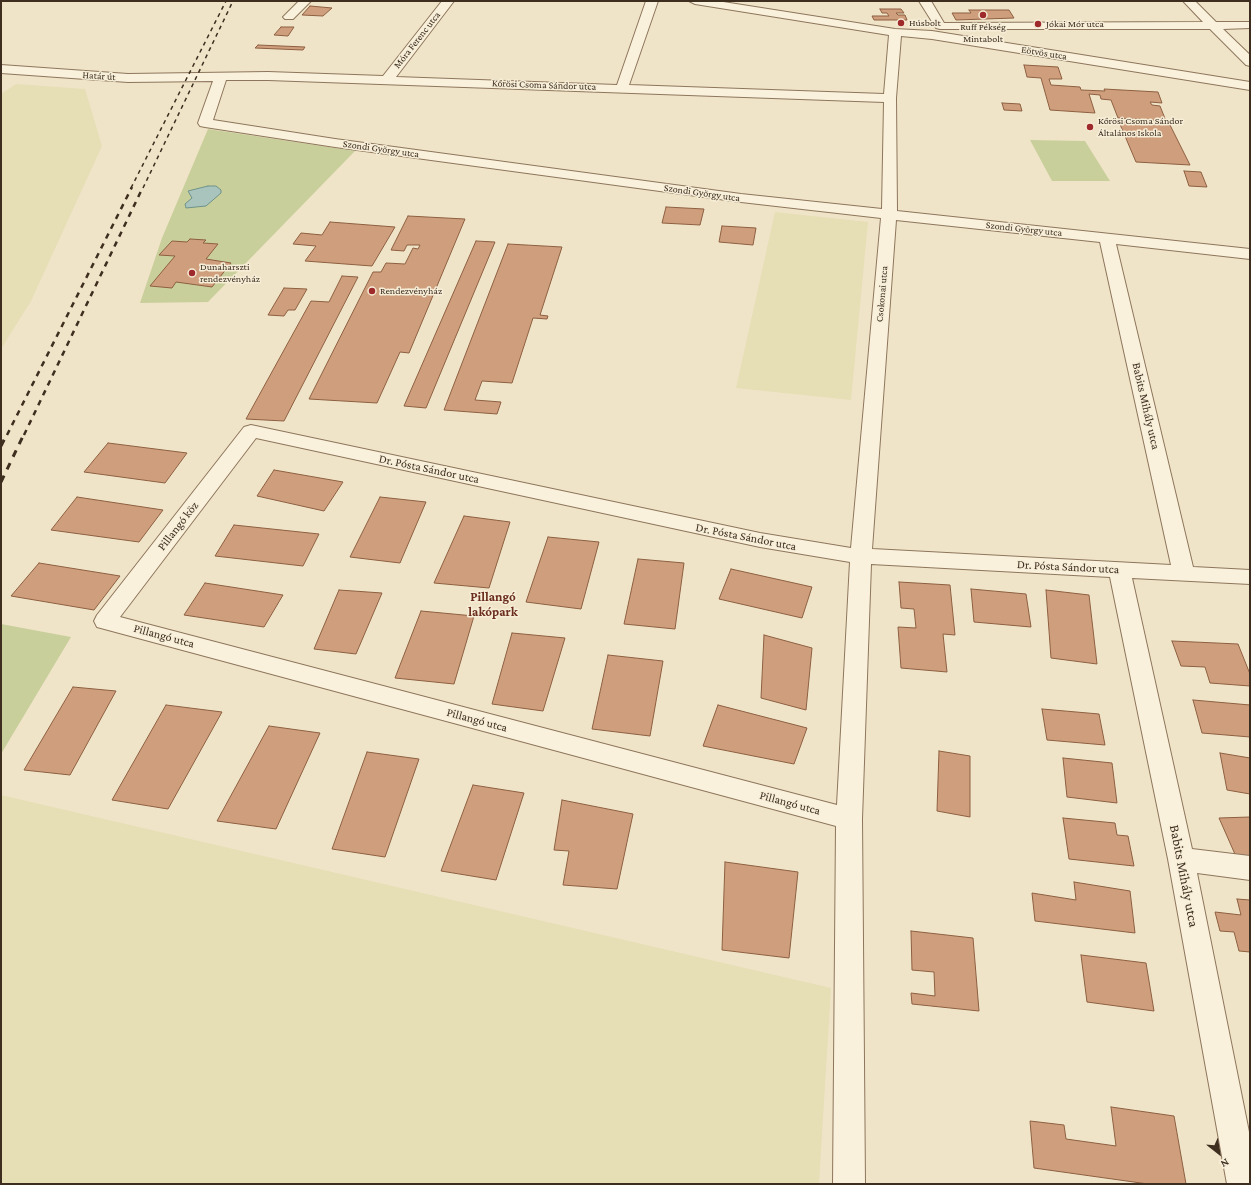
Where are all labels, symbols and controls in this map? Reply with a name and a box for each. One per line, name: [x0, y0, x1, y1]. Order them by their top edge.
street label: Móra Ferenc utca: [391, 9, 443, 71]
marker: Ruff Pékség Mintabolt: [978, 10, 988, 20]
place label: Húsbolt: [909, 17, 941, 29]
marker: Húsbolt: [896, 18, 906, 28]
place label: Jókai Mór utca: [1046, 18, 1104, 30]
marker: Jókai Mór utca: [1033, 19, 1043, 29]
place label: Ruff Pékség Mintabolt: [960, 21, 1006, 44]
street label: Eötvös utca: [1020, 43, 1068, 63]
street label: Határ út: [82, 69, 116, 83]
street label: Kőrösi Csoma Sándor utca: [492, 77, 596, 93]
place label: Kőrösi Csoma Sándor Általános Iskola: [1098, 115, 1183, 138]
marker: Kőrösi Csoma Sándor Általános Iskola: [1085, 122, 1095, 132]
street label: Szondi György utca: [342, 138, 420, 160]
street label: Szondi György utca: [663, 182, 741, 204]
street label: Szondi György utca: [985, 219, 1063, 239]
place label: Dunaharszti rendezvényház: [200, 261, 260, 284]
street label: Csokonai utca: [874, 265, 890, 323]
marker: Dunaharszti rendezvényház: [187, 268, 197, 278]
place label: Rendezvényház: [380, 285, 442, 297]
marker: Rendezvényház: [367, 286, 377, 296]
street label: Babits Mihály utca: [1129, 361, 1163, 451]
street label: Dr. Pósta Sándor utca: [377, 451, 481, 487]
street label: Pillangó köz: [154, 499, 202, 553]
street label: Dr. Pósta Sándor utca: [694, 520, 798, 554]
street label: Dr. Pósta Sándor utca: [1017, 557, 1119, 577]
district label: Pillangó lakópark: [468, 589, 518, 620]
street label: Pillangó utca: [132, 621, 196, 651]
street label: Pillangó utca: [445, 705, 509, 735]
street label: Pillangó utca: [758, 788, 822, 818]
street label: Babits Mihály utca: [1166, 823, 1202, 929]
north arrow: [1199, 1133, 1239, 1173]
text: N: [1219, 1156, 1231, 1170]

